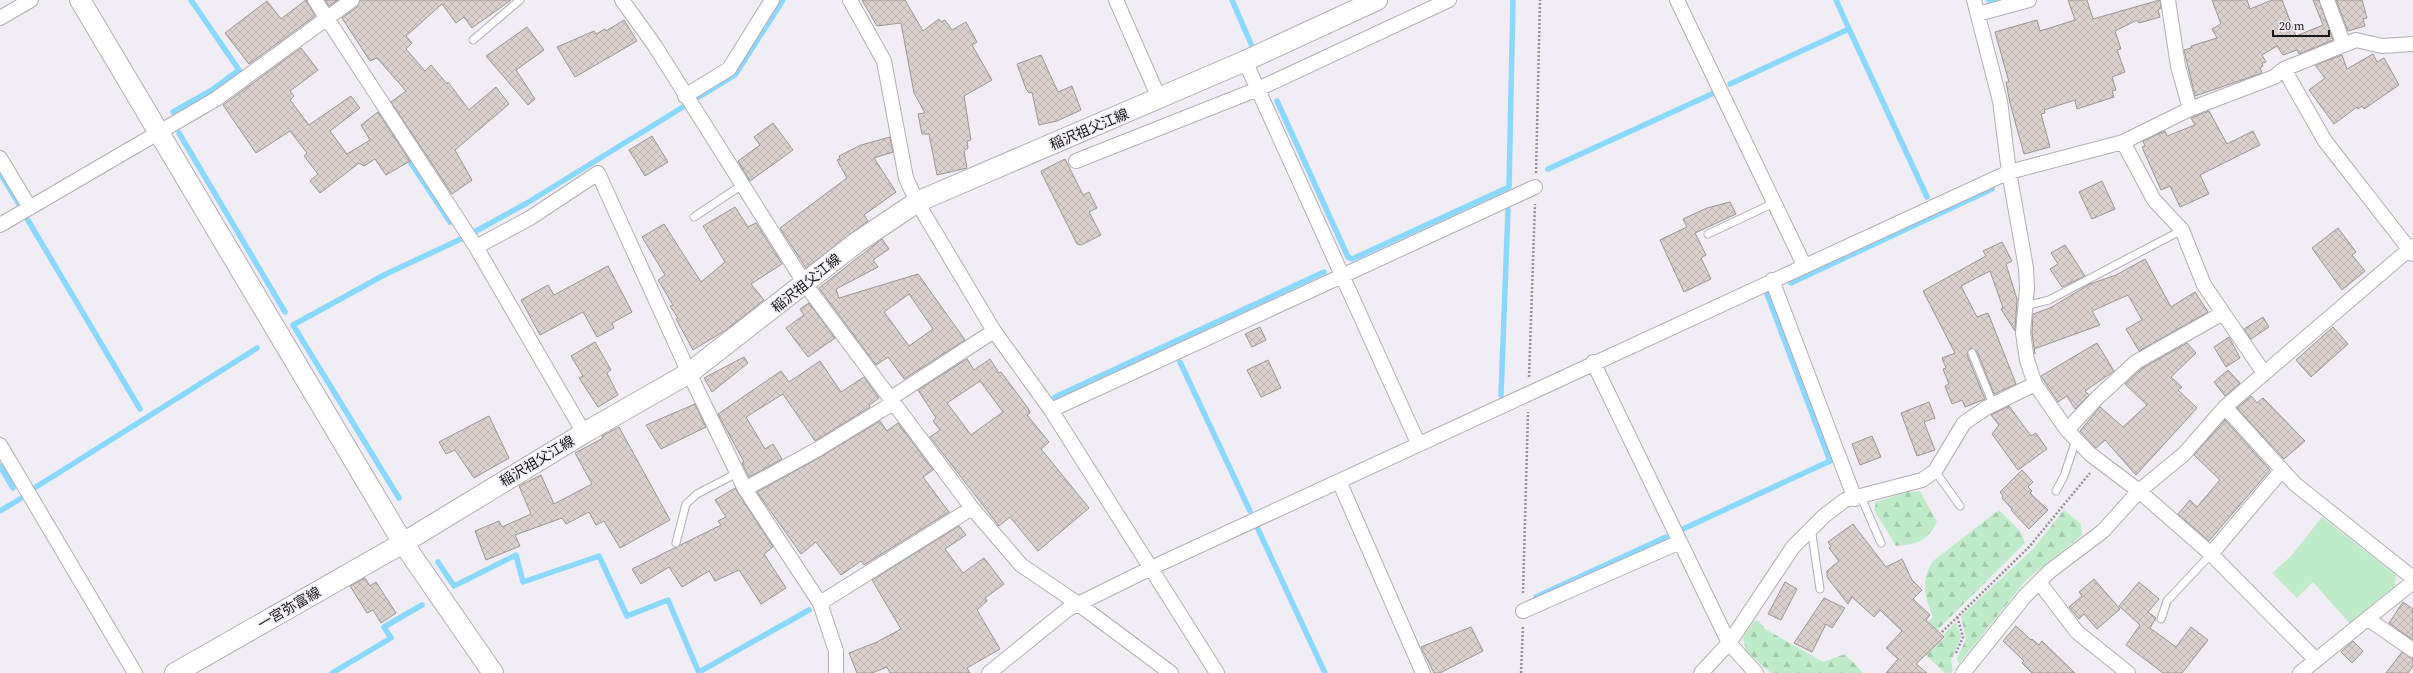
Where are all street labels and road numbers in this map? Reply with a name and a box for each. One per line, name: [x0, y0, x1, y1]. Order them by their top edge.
street label: 稲沢祖父江線: [1046, 103, 1132, 155]
street label: 稲沢祖父江線: [767, 249, 845, 317]
street label: 稲沢祖父江線: [496, 431, 578, 491]
street label: 一宮弥富線: [254, 582, 324, 634]

